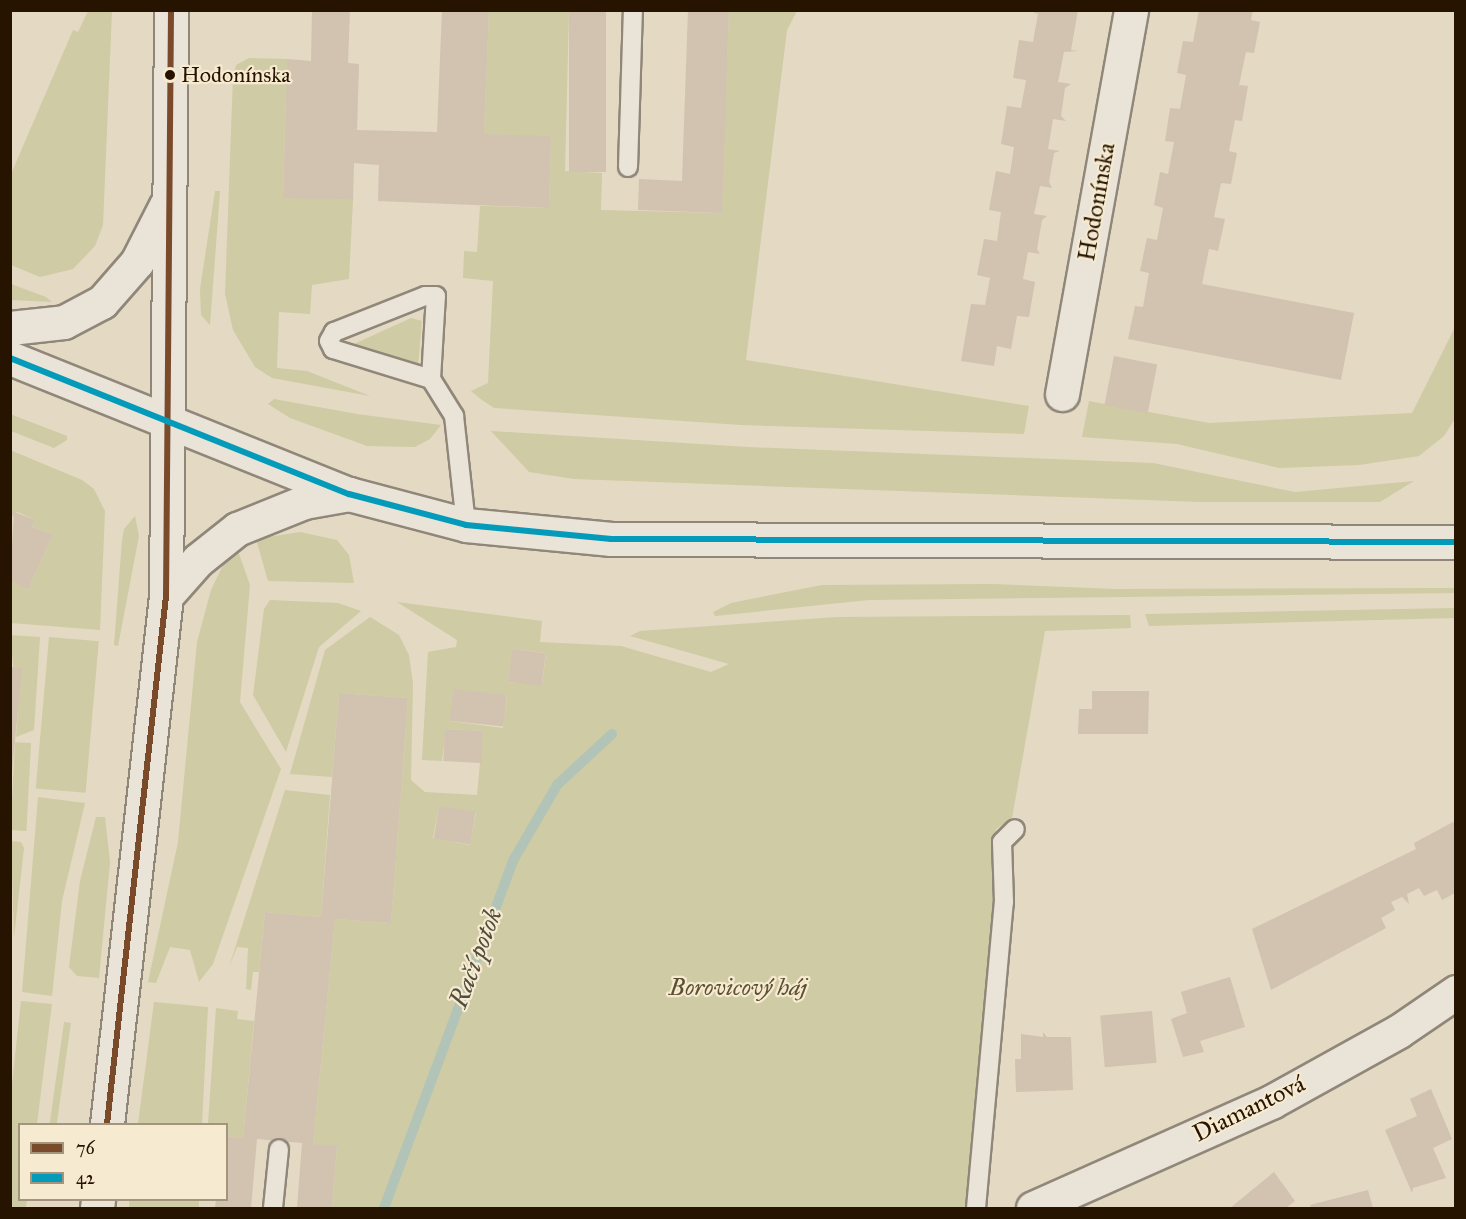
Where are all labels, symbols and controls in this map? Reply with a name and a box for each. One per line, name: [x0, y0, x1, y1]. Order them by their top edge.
place label: Hodonínska: [181, 62, 291, 88]
marker: Hodonínska: [164, 69, 176, 81]
street label: Hodonínska: [1072, 141, 1122, 263]
water label: Račí potok: [443, 904, 509, 1012]
park label: Borovicový háj: [669, 974, 807, 1002]
street label: Diamantová: [1188, 1070, 1310, 1148]
legend: [18, 1123, 228, 1201]
text: 76: [76, 1137, 95, 1159]
text: 42: [76, 1167, 95, 1189]

